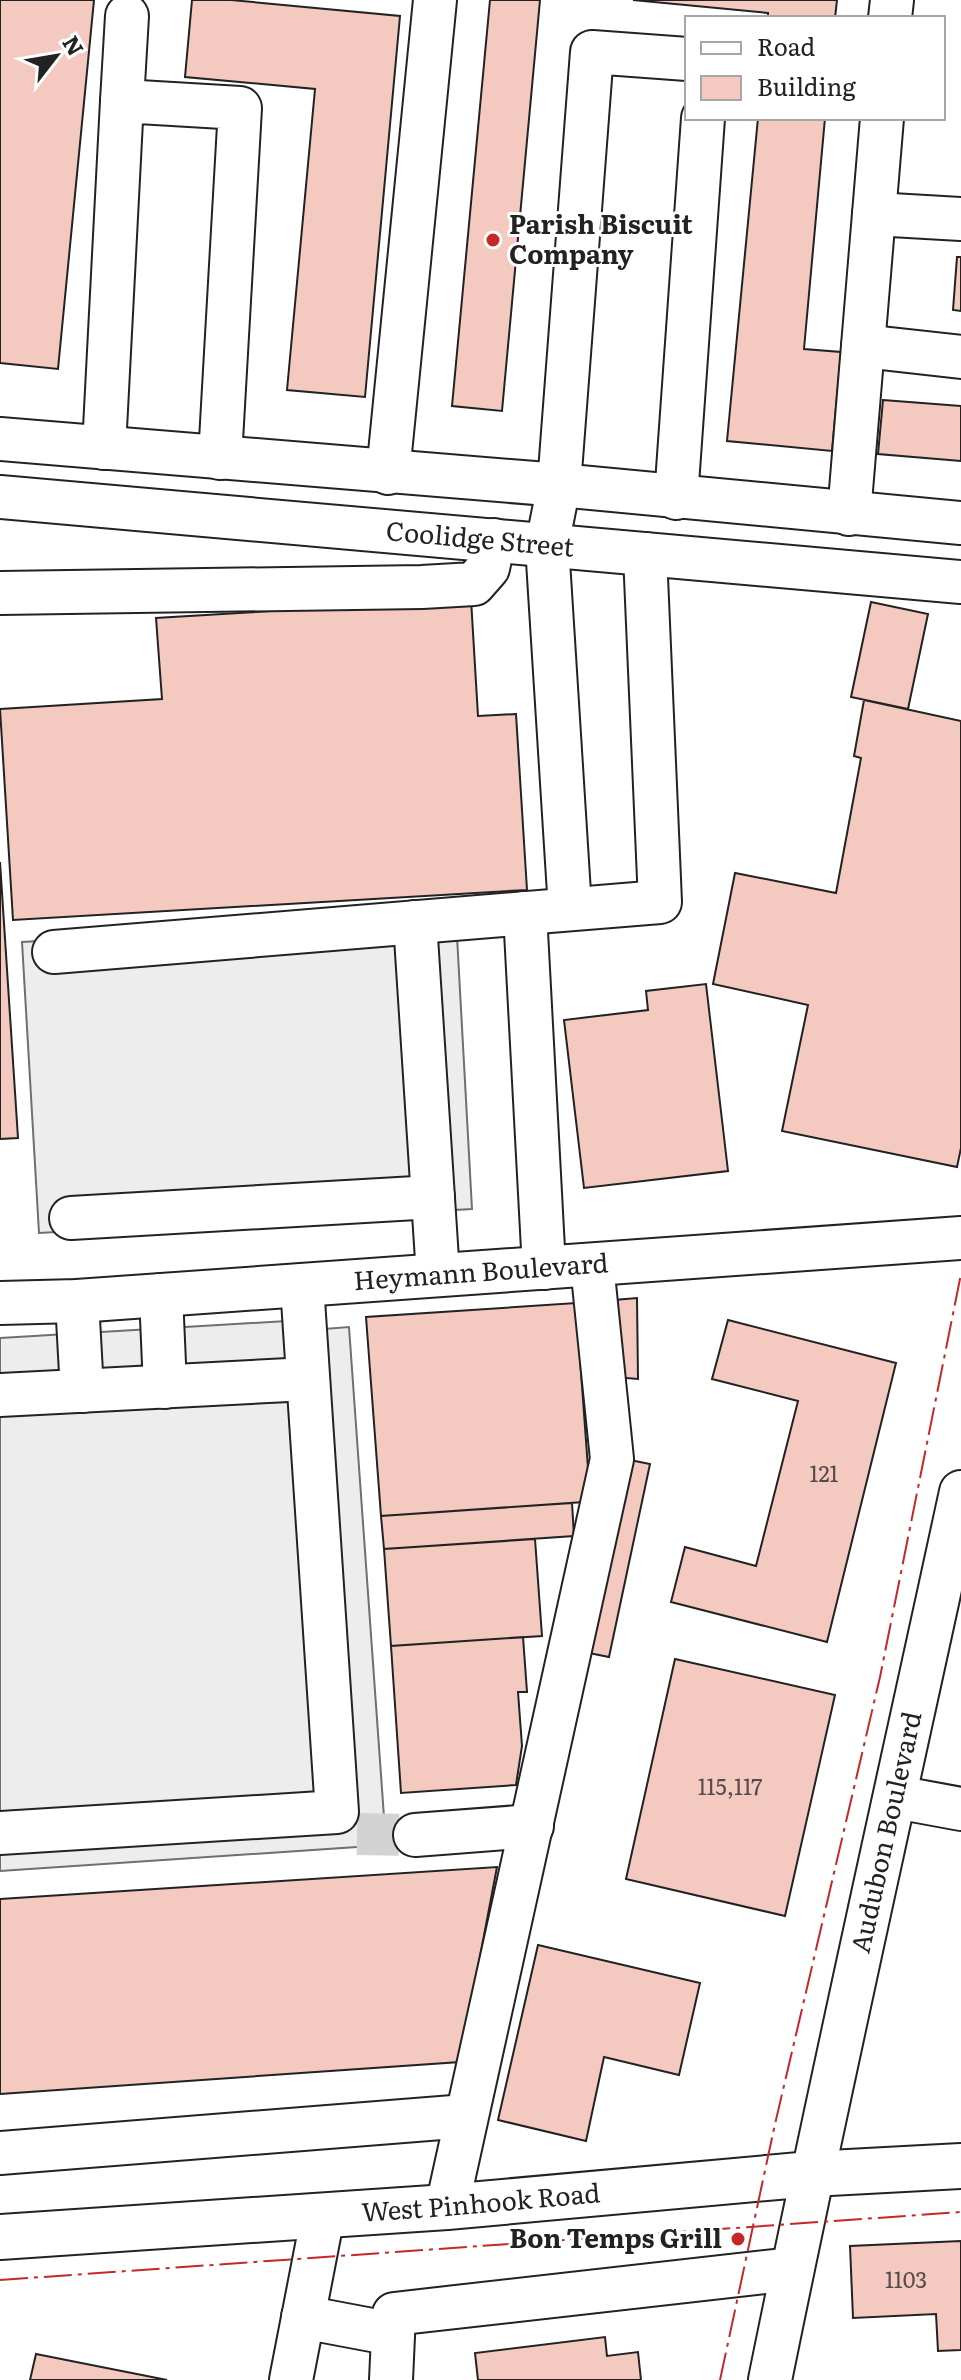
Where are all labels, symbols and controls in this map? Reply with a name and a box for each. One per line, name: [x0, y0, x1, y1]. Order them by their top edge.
north arrow: [16, 16, 96, 96]
legend: [685, 16, 945, 120]
text: Road: [757, 28, 816, 63]
text: N: [56, 29, 93, 61]
text: Building: [757, 68, 856, 103]
place label: Parish Biscuit Company: [509, 203, 693, 272]
marker: Parish Biscuit Company: [484, 231, 502, 249]
street label: Coolidge Street: [385, 509, 577, 565]
street label: Heymann Boulevard: [352, 1241, 609, 1298]
house number: 121: [809, 1456, 839, 1489]
street label: Audubon Boulevard: [839, 1707, 930, 1956]
house number: 115,117: [698, 1769, 762, 1802]
street label: West Pinhook Road: [360, 2171, 602, 2230]
place label: Bon Temps Grill: [509, 2217, 722, 2256]
marker: Bon Temps Grill: [729, 2230, 747, 2248]
house number: 1103: [885, 2262, 927, 2295]

